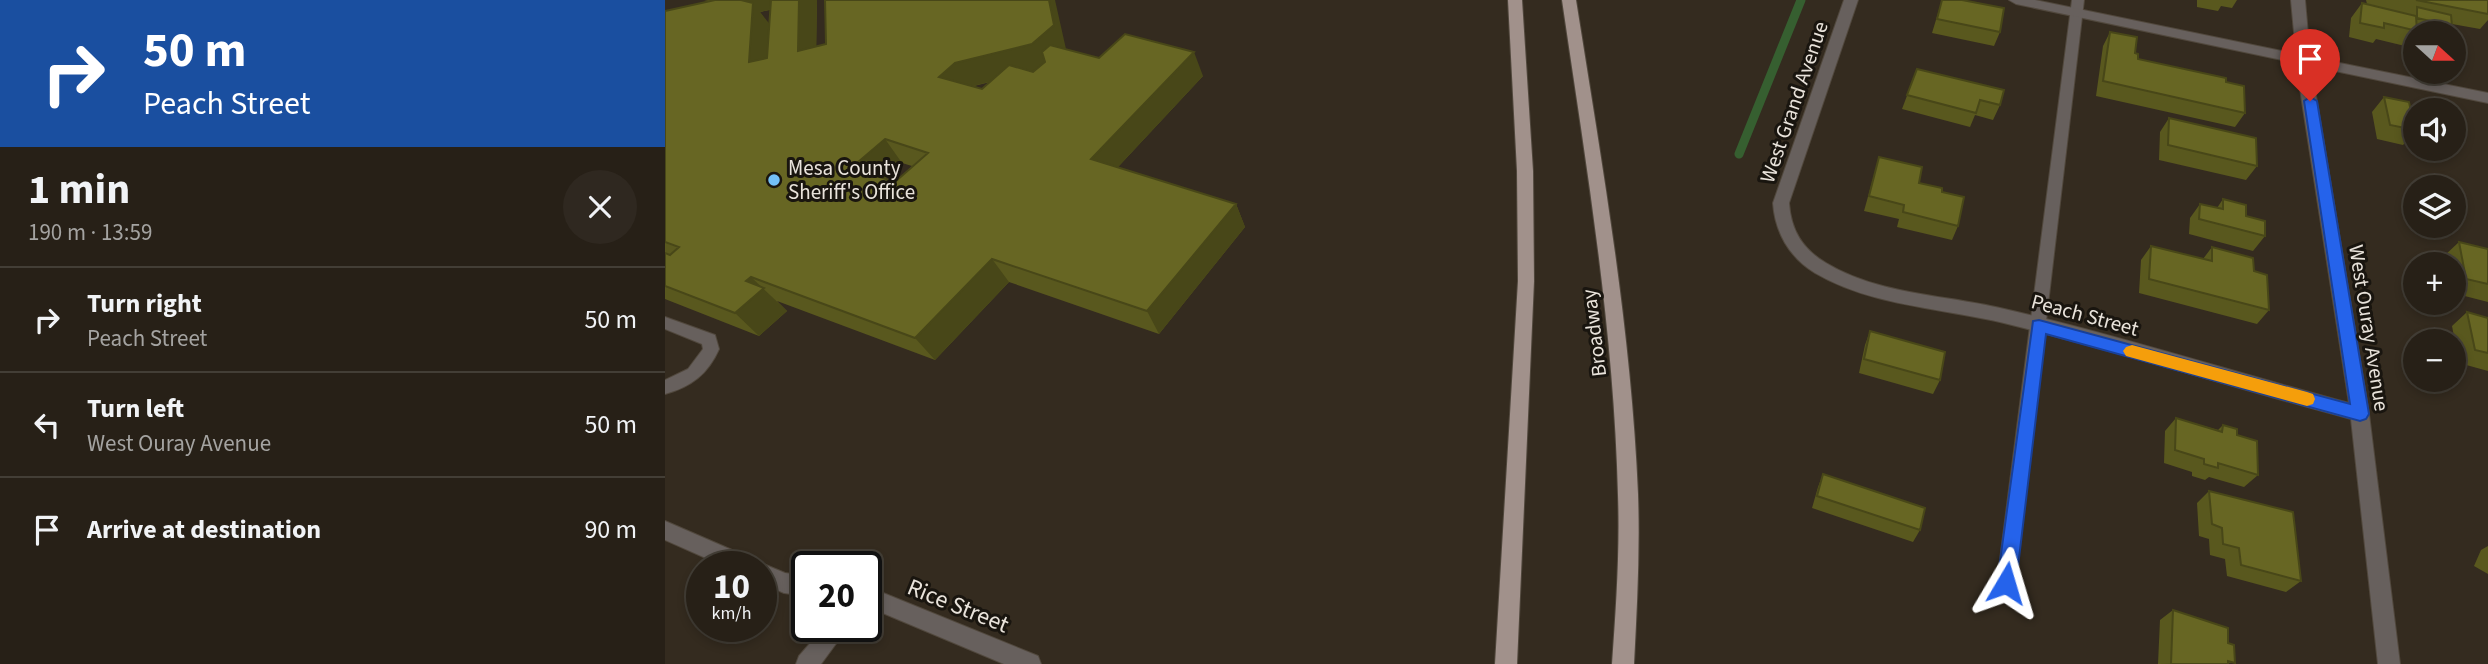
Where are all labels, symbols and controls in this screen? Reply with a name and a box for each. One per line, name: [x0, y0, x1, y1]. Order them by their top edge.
text: 50 m: [143, 16, 247, 86]
street label: West Grand Avenue: [1752, 17, 1836, 187]
north arrow: [2403, 21, 2466, 84]
map controls: [2403, 21, 2466, 392]
icon: right: [28, 28, 119, 119]
pin: [2280, 29, 2340, 101]
icon: arrive: [2291, 40, 2329, 78]
text: Peach Street: [143, 81, 310, 127]
button: sound: [2403, 98, 2466, 161]
place label: Mesa County Sheriff's Office: [788, 153, 915, 207]
text: 1 min: [28, 160, 130, 220]
button: close: [563, 170, 637, 244]
marker: Mesa County Sheriff's Office: [766, 172, 782, 188]
button: layers: [2403, 175, 2466, 238]
text: 190 m · 13:59: [28, 216, 152, 249]
street label: West Ouray Avenue: [2341, 243, 2397, 413]
button: +: [2403, 252, 2466, 315]
text: Turn right: [87, 285, 202, 322]
street label: Peach Street: [2028, 286, 2142, 344]
street label: Broadway: [1574, 287, 1614, 379]
icon: right: [28, 301, 66, 339]
text: 50 m: [584, 301, 637, 338]
text: Peach Street: [87, 322, 207, 355]
button: −: [2403, 329, 2466, 392]
text: Turn left: [87, 390, 184, 427]
icon: left: [28, 406, 66, 444]
text: 50 m: [584, 406, 637, 443]
text: West Ouray Avenue: [87, 427, 271, 460]
icon: arrive: [28, 511, 66, 549]
text: Arrive at destination: [87, 511, 321, 548]
text: 90 m: [584, 511, 637, 548]
position arrow: [1969, 546, 2043, 620]
speed limit sign: 20: [791, 551, 882, 642]
text: 10: [713, 562, 750, 612]
street label: Rice Street: [902, 570, 1014, 642]
text: km/h: [712, 601, 751, 626]

